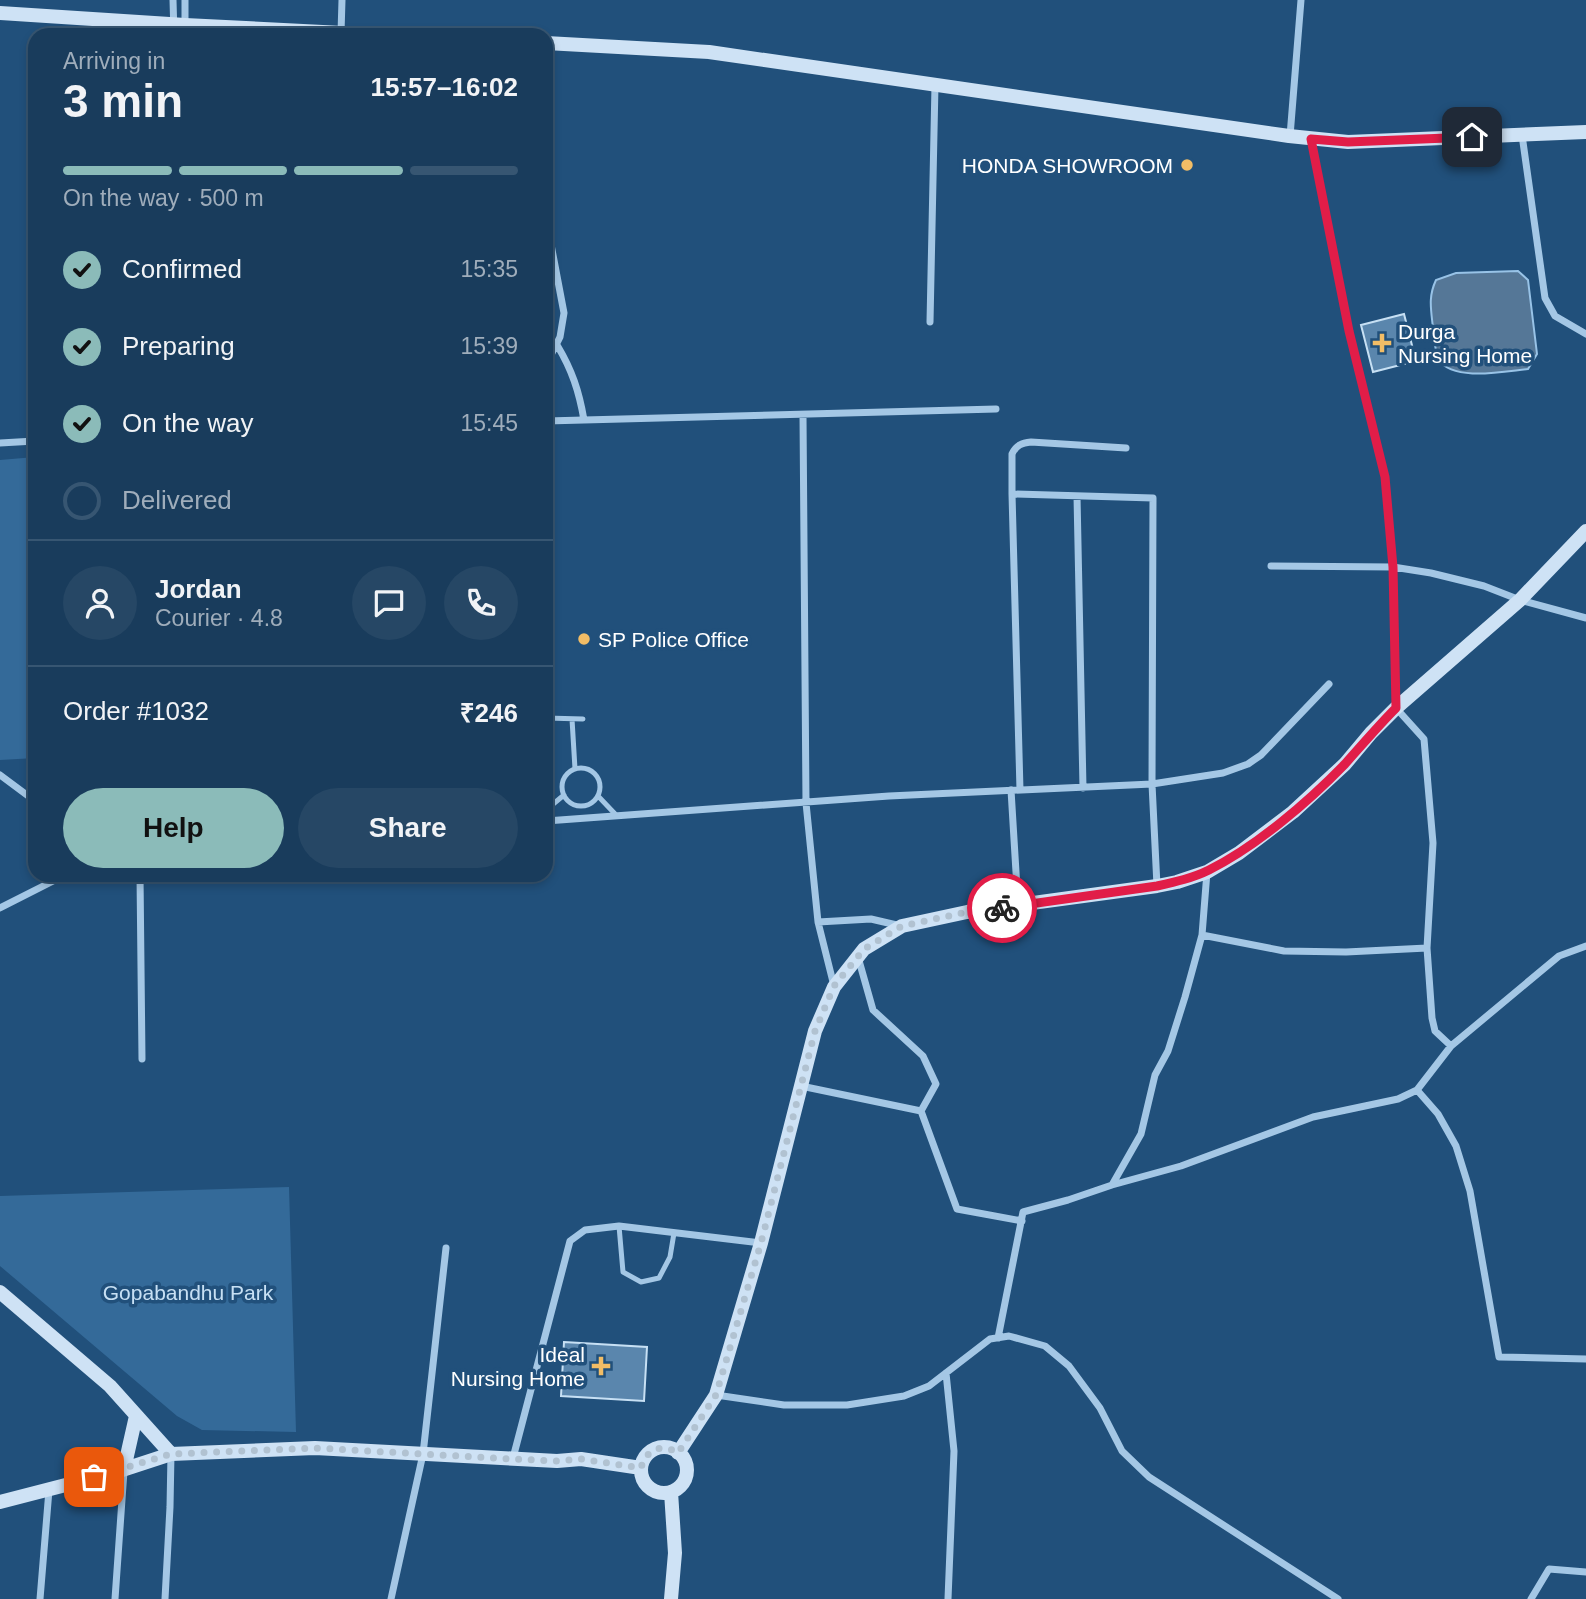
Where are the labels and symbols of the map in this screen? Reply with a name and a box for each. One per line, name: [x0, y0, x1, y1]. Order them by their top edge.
pin: [1442, 107, 1502, 167]
place label: HONDA SHOWROOM: [962, 154, 1173, 177]
marker: HONDA SHOWROOM: [1179, 157, 1195, 173]
place label: Durga Nursing Home: [1398, 320, 1532, 367]
marker: Durga Nursing Home: [1372, 333, 1392, 353]
place label: SP Police Office: [598, 628, 749, 651]
marker: SP Police Office: [576, 631, 592, 647]
courier: [967, 873, 1037, 943]
park label: Gopabandhu Park: [103, 1281, 274, 1304]
place label: Ideal Nursing Home: [451, 1343, 585, 1390]
marker: Ideal Nursing Home: [591, 1356, 611, 1376]
pin: [64, 1447, 124, 1507]

